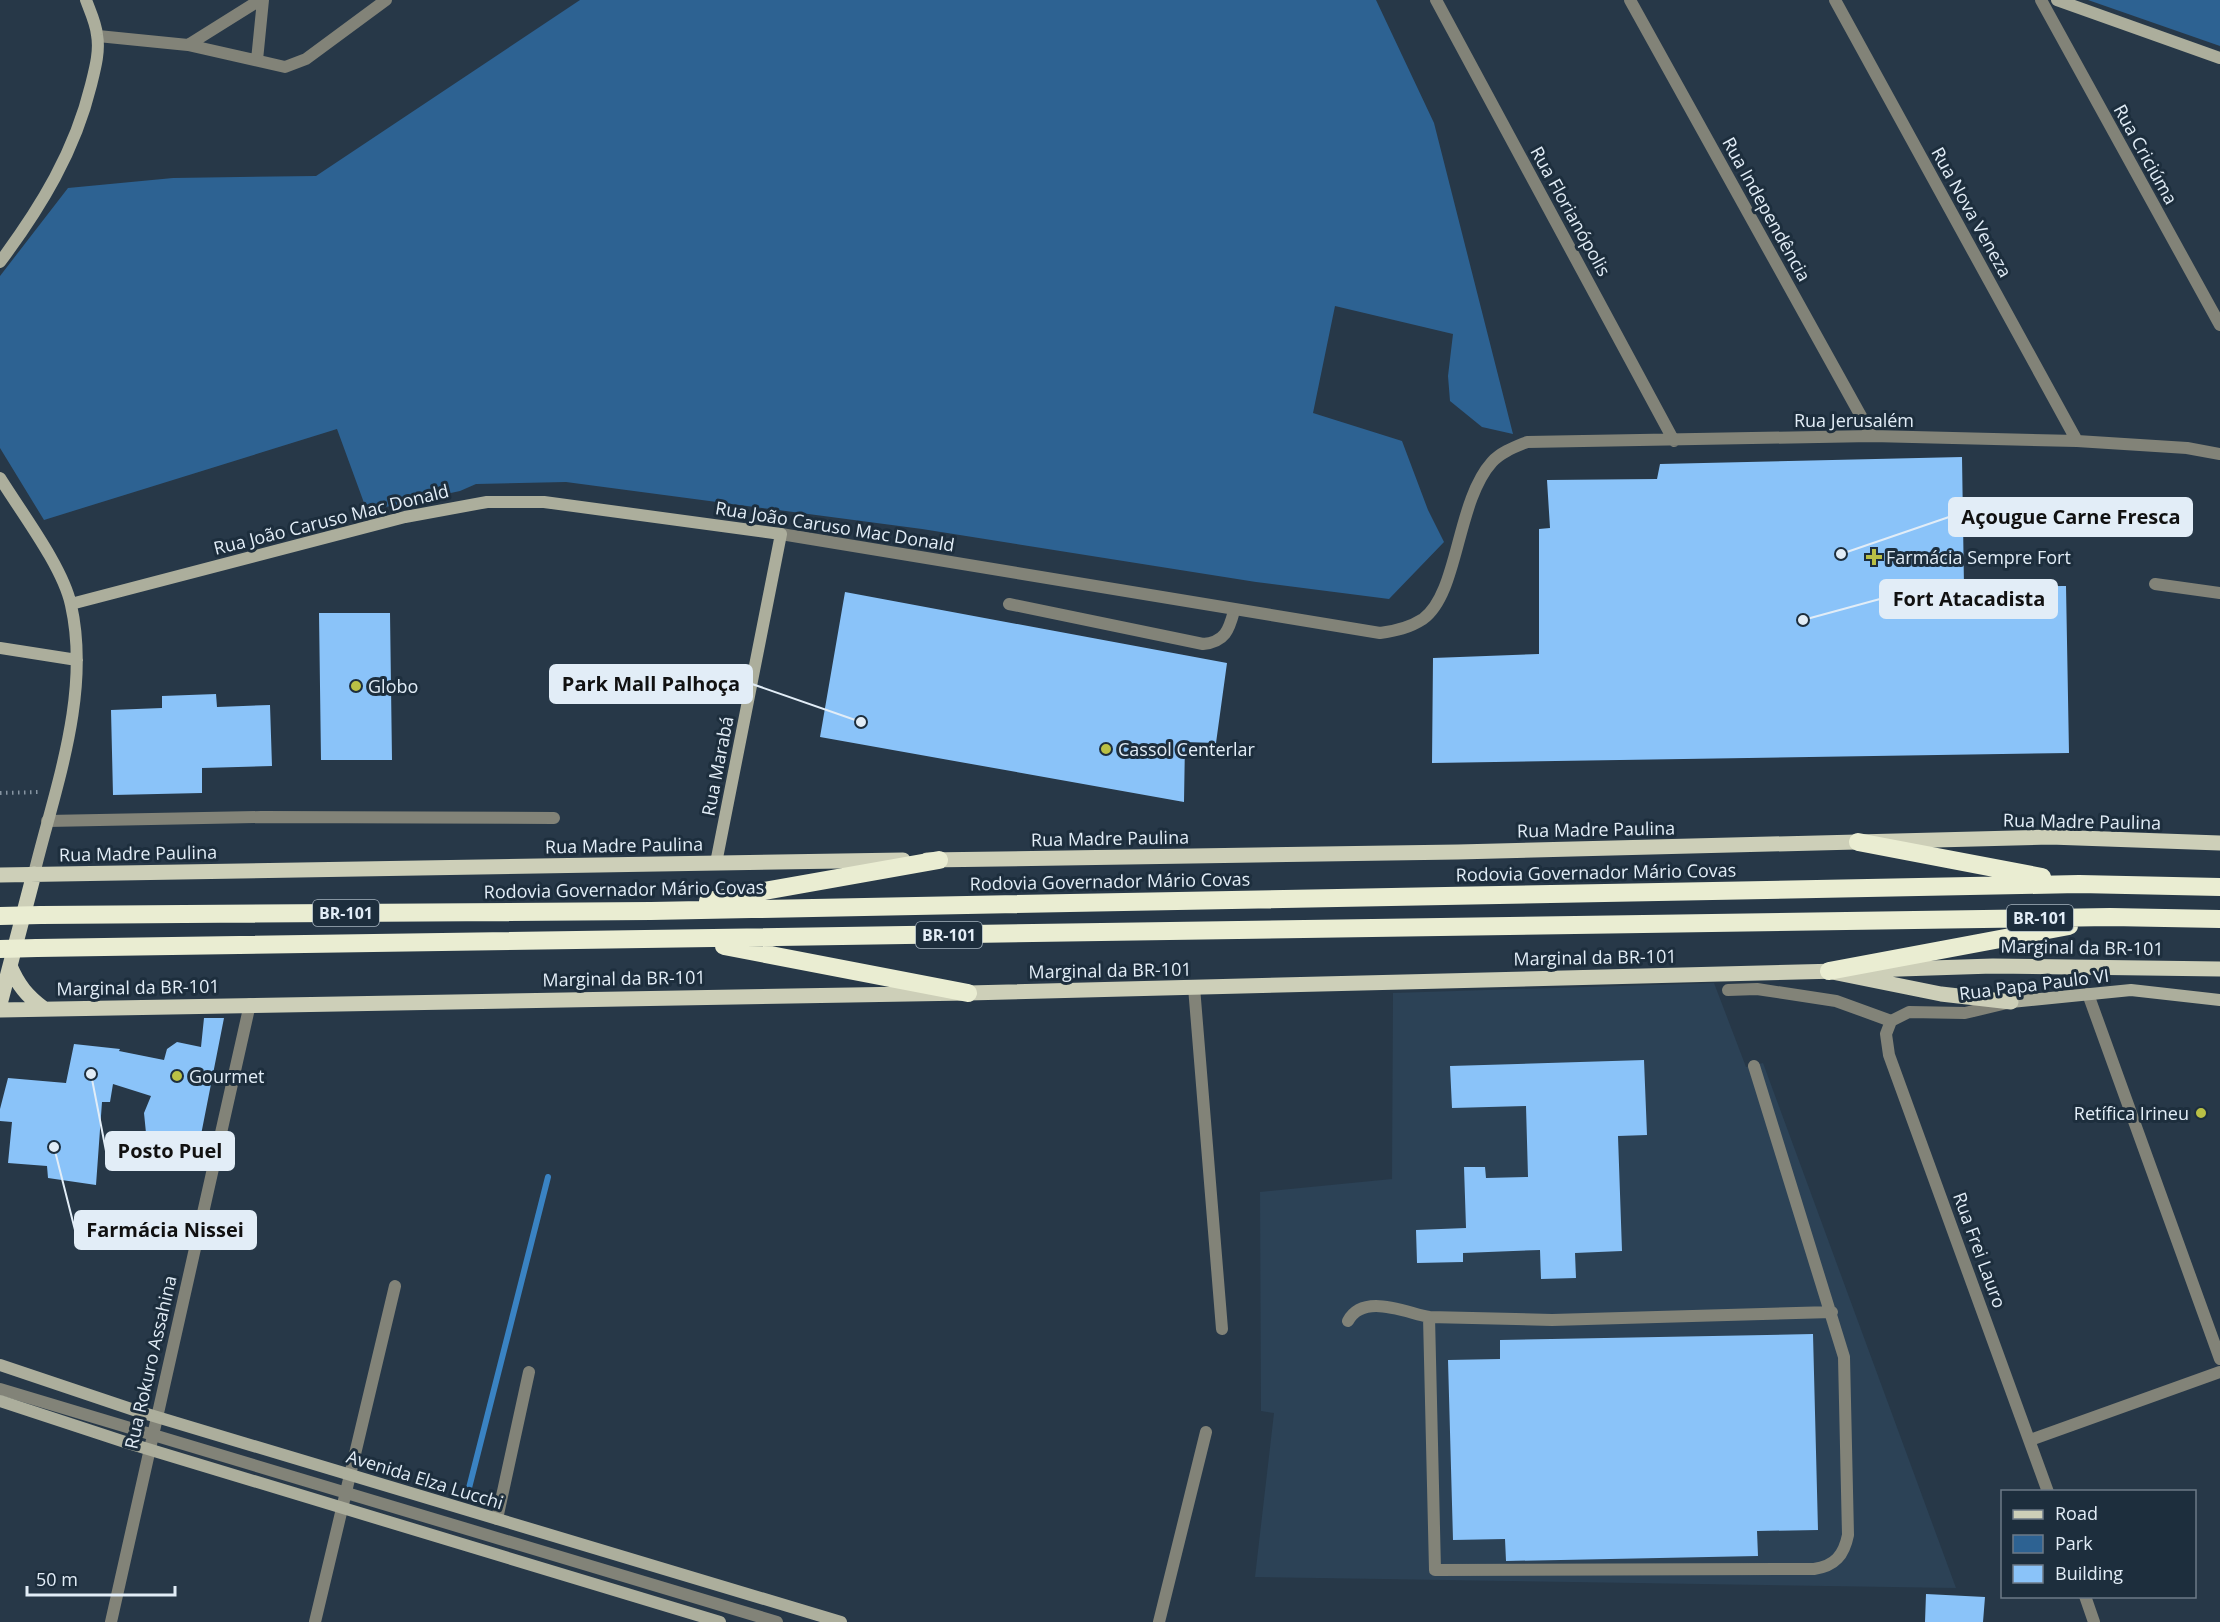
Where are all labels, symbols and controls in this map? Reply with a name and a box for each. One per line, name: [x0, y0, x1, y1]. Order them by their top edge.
street label: Rua Criciúma: [2109, 100, 2183, 208]
street label: Rua Independência: [1717, 133, 1817, 285]
street label: Rua Florianópolis: [1525, 142, 1617, 280]
street label: Rua Nova Veneza: [1926, 143, 2018, 281]
street label: Rua Jerusalém: [1794, 408, 1914, 432]
street label: Rua João Caruso Mac Donald: [211, 478, 451, 560]
street label: Rua João Caruso Mac Donald: [714, 495, 956, 557]
callout: Açougue Carne Fresca: [1949, 498, 2192, 536]
text: Açougue Carne Fresca: [1961, 503, 2181, 530]
place label: Farmácia Sempre Fort: [1886, 545, 2071, 569]
marker: Farmácia Sempre Fort: [1867, 550, 1881, 564]
callout: Fort Atacadista: [1880, 580, 2057, 618]
text: Fort Atacadista: [1893, 585, 2045, 612]
callout: Park Mall Palhoça: [550, 665, 752, 703]
text: Park Mall Palhoça: [562, 670, 740, 697]
place label: Globo: [368, 674, 418, 698]
marker: Globo: [349, 679, 363, 693]
street label: Rua Marabá: [696, 714, 738, 818]
place label: Cassol Centerlar: [1118, 737, 1255, 761]
marker: Cassol Centerlar: [1099, 742, 1113, 756]
street label: Rua Madre Paulina: [2003, 808, 2161, 834]
street label: Rua Madre Paulina: [1517, 816, 1675, 842]
street label: Rua Madre Paulina: [1031, 825, 1189, 851]
street label: Rua Madre Paulina: [545, 832, 703, 858]
street label: Rua Madre Paulina: [59, 840, 217, 866]
street label: Rodovia Governador Mário Covas: [1456, 858, 1736, 886]
street label: Rodovia Governador Mário Covas: [970, 867, 1250, 895]
street label: Rodovia Governador Mário Covas: [484, 875, 764, 903]
road number: BR-101: [313, 900, 379, 926]
road number: BR-101: [2007, 905, 2073, 931]
road number: BR-101: [916, 922, 982, 948]
street label: Marginal da BR-101: [2000, 934, 2164, 960]
street label: Marginal da BR-101: [1513, 944, 1677, 970]
street label: Marginal da BR-101: [1028, 957, 1192, 983]
street label: Rua Papa Paulo VI: [1958, 963, 2110, 1005]
street label: Marginal da BR-101: [542, 965, 706, 991]
street label: Marginal da BR-101: [56, 974, 220, 1000]
place label: Gourmet: [189, 1064, 265, 1088]
marker: Gourmet: [170, 1069, 184, 1083]
place label: Retífica Irineu: [2074, 1101, 2189, 1125]
marker: Retífica Irineu: [2194, 1106, 2208, 1120]
callout: Posto Puel: [106, 1132, 234, 1170]
text: Posto Puel: [118, 1137, 222, 1164]
street label: Rua Frei Lauro: [1948, 1189, 2012, 1311]
callout: Farmácia Nissei: [75, 1211, 256, 1249]
text: Farmácia Nissei: [86, 1216, 244, 1243]
street label: Rua Rokuro Assahina: [118, 1273, 182, 1451]
street label: Avenida Elza Lucchi: [344, 1444, 506, 1514]
legend: [2001, 1490, 2196, 1598]
text: Road: [2055, 1501, 2098, 1525]
text: Park: [2055, 1531, 2093, 1555]
scale bar: [27, 1559, 176, 1597]
text: Building: [2055, 1561, 2123, 1585]
text: 50 m: [36, 1567, 78, 1591]

